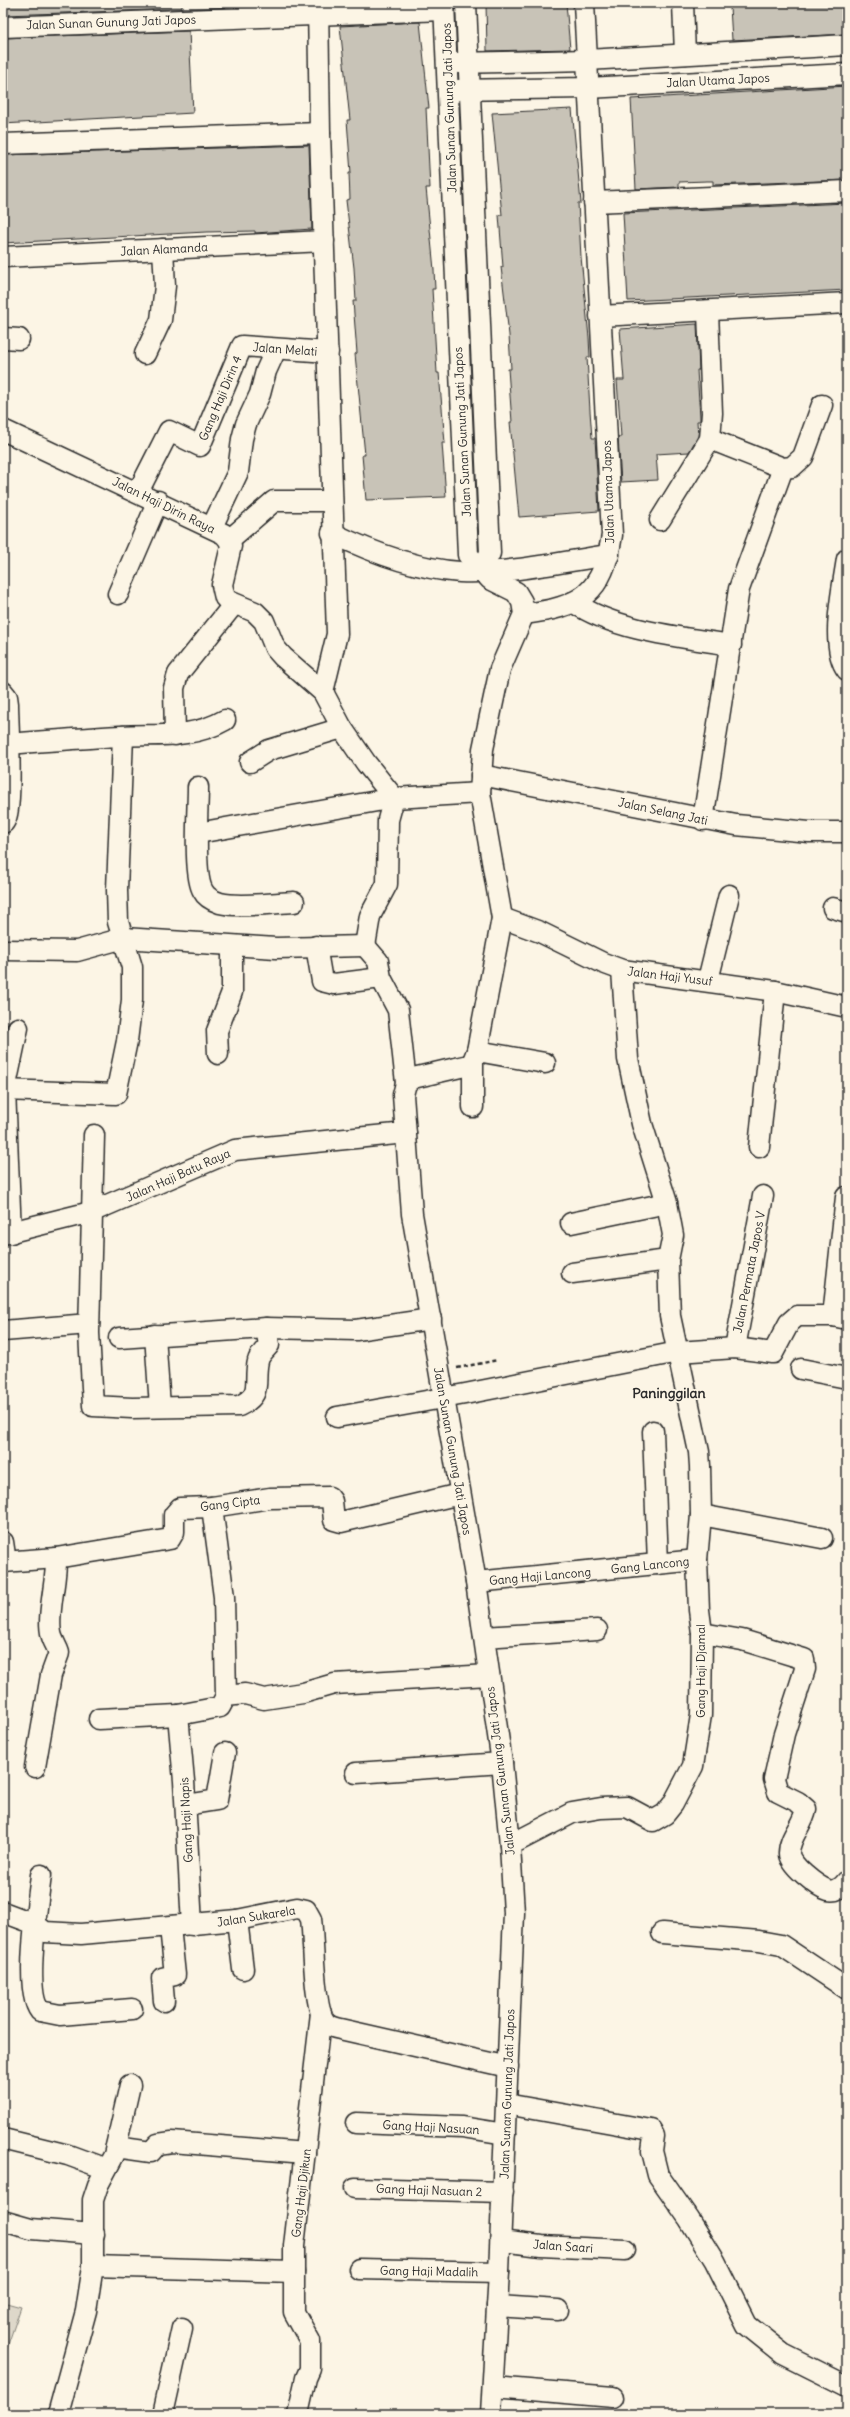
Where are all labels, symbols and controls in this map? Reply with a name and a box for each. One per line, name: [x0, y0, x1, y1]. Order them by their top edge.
street label: Jalan Sunan Gunung Jati Japos: [26, 12, 196, 32]
street label: Jalan Sunan Gunung Jati Japos: [439, 23, 459, 193]
street label: Jalan Utama Japos: [666, 70, 770, 90]
street label: Jalan Alamanda: [120, 239, 208, 259]
street label: Jalan Melati: [252, 339, 318, 359]
street label: Jalan Sunan Gunung Jati Japos: [450, 347, 474, 517]
street label: Gang Haji Dirin 4: [195, 353, 245, 443]
street label: Jalan Utama Japos: [599, 440, 617, 544]
street label: Jalan Haji Dirin Raya: [110, 474, 218, 536]
street label: Jalan Selang Jati: [617, 794, 709, 828]
street label: Jalan Haji Yusuf: [627, 963, 714, 989]
street label: Jalan Haji Batu Raya: [124, 1145, 233, 1205]
street label: Jalan Permata Japos V: [730, 1209, 768, 1334]
street label: Jalan Sunan Gunung Jati Japos: [431, 1366, 475, 1536]
district label: Paninggilan: [632, 1384, 706, 1402]
street label: Gang Cipta: [199, 1492, 261, 1514]
street label: Gang Lancong: [610, 1553, 690, 1577]
street label: Gang Haji Lancong: [488, 1564, 592, 1588]
street label: Gang Haji Djamal: [693, 1624, 708, 1718]
street label: Jalan Sunan Gunung Jati Japos: [482, 1686, 518, 1856]
street label: Gang Haji Napis: [176, 1777, 196, 1863]
street label: Jalan Sukarela: [216, 1902, 297, 1930]
street label: Jalan Sunan Gunung Jati Japos: [497, 2009, 517, 2179]
street label: Gang Haji Nasuan: [382, 2117, 480, 2137]
street label: Gang Haji Djikun: [288, 2148, 314, 2238]
street label: Gang Haji Nasuan 2: [376, 2181, 483, 2199]
street label: Jalan Saari: [532, 2236, 594, 2256]
street label: Gang Haji Madalih: [380, 2263, 478, 2279]

